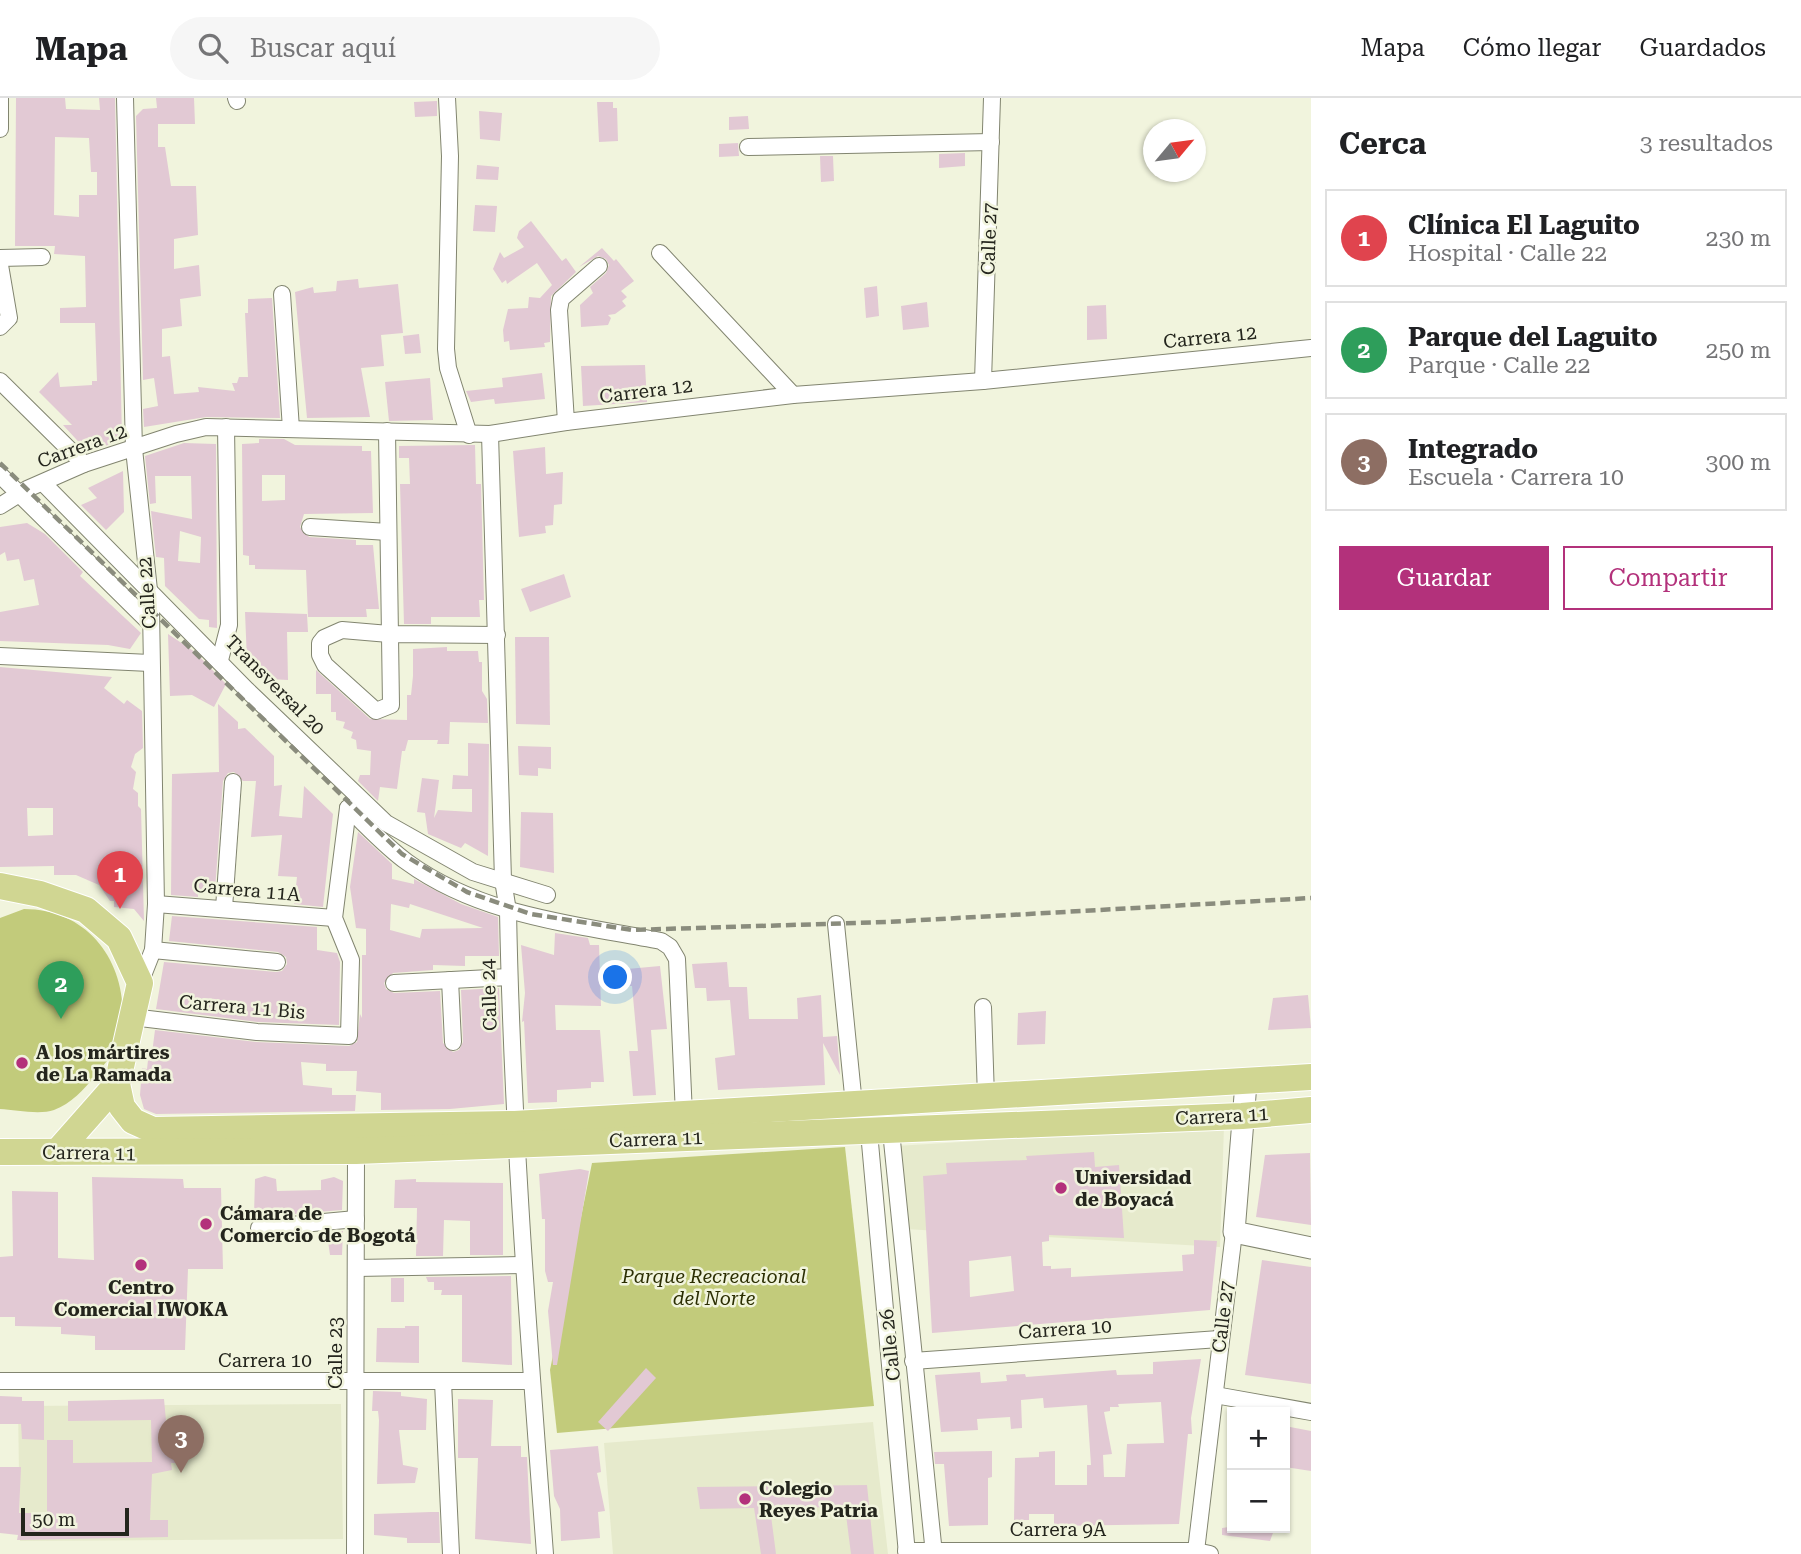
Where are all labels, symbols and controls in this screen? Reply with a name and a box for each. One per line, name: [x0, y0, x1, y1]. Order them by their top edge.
search box: [170, 17, 660, 80]
text: Mapa: [35, 29, 128, 68]
icon: search: [194, 29, 232, 67]
text: Buscar aquí: [250, 33, 396, 63]
text: Mapa: [1361, 34, 1425, 62]
text: Cómo llegar: [1463, 34, 1601, 62]
text: Guardados: [1639, 34, 1766, 62]
north arrow: [1143, 119, 1206, 182]
text: Cerca: [1339, 126, 1426, 161]
text: 3 resultados: [1640, 130, 1773, 157]
street label: Calle 27: [976, 202, 1002, 275]
text: Clínica El Laguito: [1408, 210, 1640, 240]
text: 1: [1358, 225, 1370, 252]
text: 230 m: [1706, 225, 1771, 252]
text: Hospital · Calle 22: [1408, 240, 1607, 267]
street label: Carrera 12: [1162, 321, 1258, 353]
text: Parque del Laguito: [1408, 322, 1657, 352]
text: 2: [1358, 337, 1370, 364]
text: 250 m: [1706, 337, 1771, 364]
text: Parque · Calle 22: [1408, 352, 1590, 379]
street label: Carrera 12: [598, 374, 694, 408]
street label: Carrera 12: [34, 419, 130, 473]
text: Integrado: [1408, 434, 1538, 464]
text: 3: [1358, 449, 1370, 476]
text: 300 m: [1706, 449, 1771, 476]
text: Escuela · Carrera 10: [1408, 464, 1624, 491]
button: Guardar: [1339, 546, 1549, 610]
button: Compartir: [1563, 546, 1773, 610]
street label: Calle 22: [133, 556, 161, 630]
street label: Transversal 20: [220, 630, 330, 740]
pin: 1: [97, 851, 143, 909]
street label: Carrera 11A: [193, 874, 302, 906]
street label: Calle 24: [476, 958, 502, 1031]
your location: [598, 960, 632, 994]
pin: 2: [38, 961, 84, 1019]
street label: Carrera 11 Bis: [178, 990, 306, 1024]
place label: A los mártires de La Ramada: [36, 1041, 171, 1086]
marker: A los mártires de La Ramada: [14, 1055, 30, 1071]
street label: Carrera 11: [1175, 1102, 1269, 1130]
street label: Carrera 11: [609, 1126, 703, 1152]
street label: Carrera 11: [42, 1141, 136, 1165]
place label: Universidad de Boyacá: [1075, 1166, 1192, 1211]
marker: Universidad de Boyacá: [1053, 1180, 1069, 1196]
place label: Cámara de Comercio de Bogotá: [220, 1202, 415, 1247]
marker: Cámara de Comercio de Bogotá: [198, 1216, 214, 1232]
marker: Centro Comercial IWOKA: [133, 1257, 149, 1273]
park label: Parque Recreacional del Norte: [621, 1265, 807, 1310]
place label: Centro Comercial IWOKA: [54, 1276, 228, 1321]
street label: Calle 27: [1207, 1279, 1239, 1354]
street label: Calle 26: [875, 1308, 905, 1382]
street label: Carrera 10: [1017, 1314, 1113, 1344]
street label: Calle 23: [324, 1317, 347, 1389]
street label: Carrera 10: [218, 1349, 312, 1372]
map controls: [1227, 1407, 1290, 1533]
button: +: [1227, 1407, 1290, 1470]
pin: 3: [158, 1415, 204, 1473]
button: −: [1227, 1470, 1290, 1533]
place label: Colegio Reyes Patria: [759, 1477, 878, 1522]
marker: Colegio Reyes Patria: [737, 1491, 753, 1507]
scale bar: [21, 1505, 130, 1537]
text: 50 m: [32, 1508, 75, 1531]
street label: Carrera 9A: [1010, 1518, 1107, 1541]

